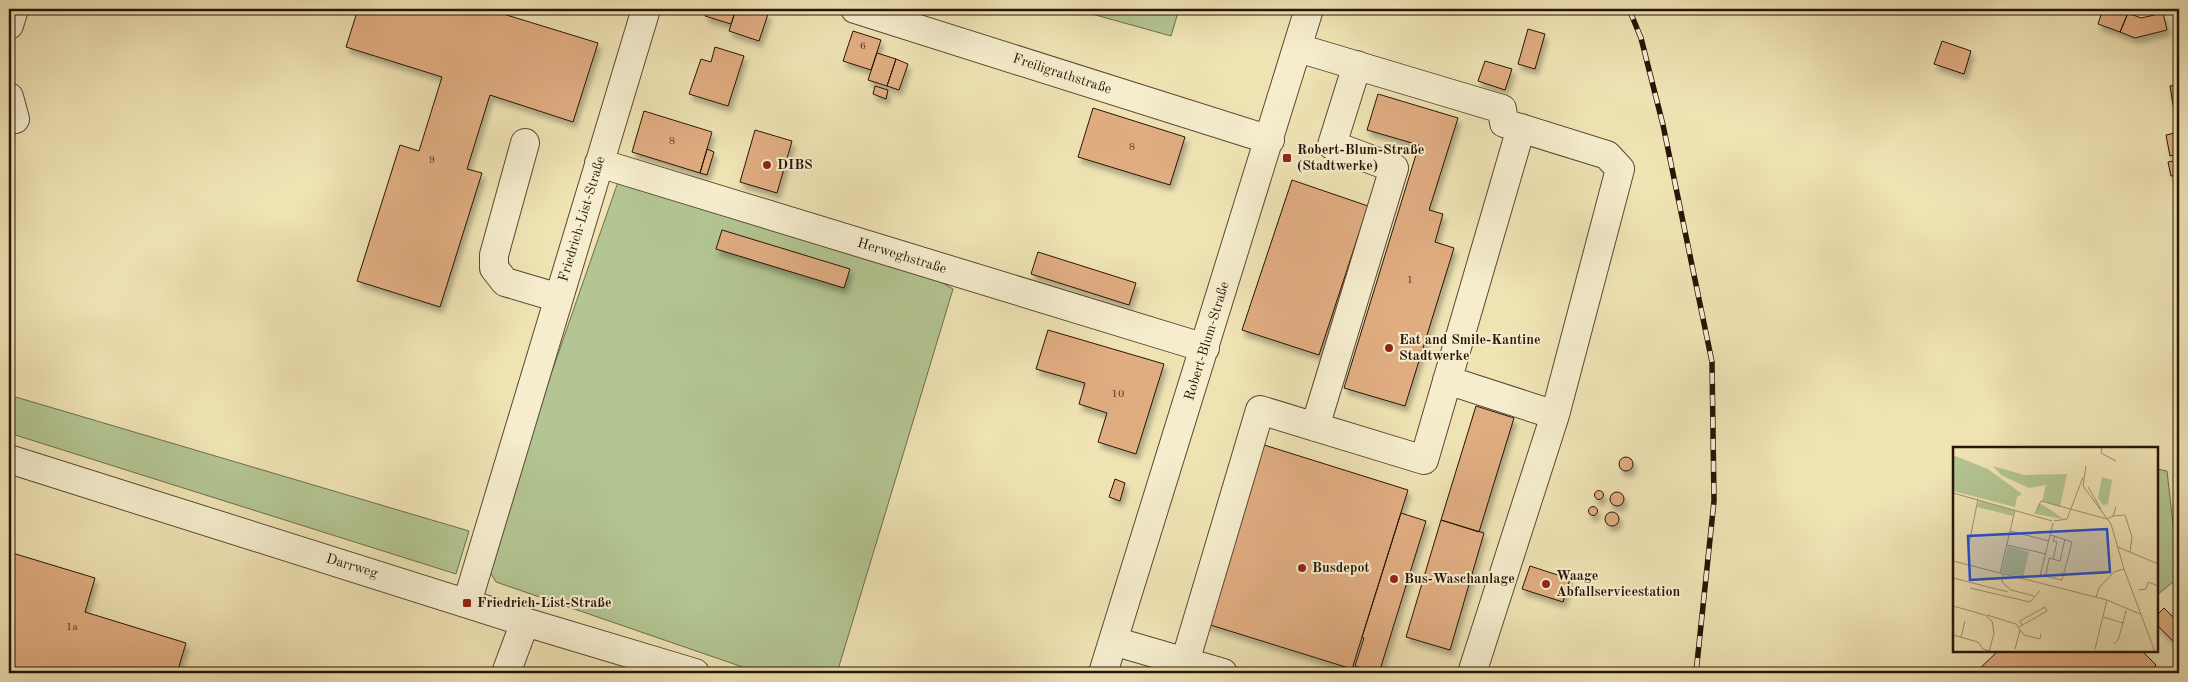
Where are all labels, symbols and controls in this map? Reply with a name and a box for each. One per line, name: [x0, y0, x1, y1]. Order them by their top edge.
house number: 6: [860, 41, 866, 52]
street label: Freiligrathstraße: [1011, 51, 1113, 97]
house number: 8: [669, 136, 675, 147]
house number: 8: [1129, 142, 1135, 153]
place label: Robert-Blum-Straße (Stadtwerke): [1297, 143, 1424, 173]
marker: Robert-Blum-Straße (Stadtwerke): [1281, 152, 1293, 164]
house number: 9: [429, 155, 435, 166]
street label: Friedrich-List-Straße: [556, 155, 608, 283]
place label: DIBS: [777, 158, 813, 172]
marker: DIBS: [761, 159, 773, 171]
street label: Herweghstraße: [856, 236, 948, 276]
house number: 1: [1407, 275, 1413, 286]
street label: Robert-Blum-Straße: [1182, 280, 1232, 402]
place label: Eat and Smile-Kantine Stadtwerke: [1399, 333, 1541, 363]
marker: Eat and Smile-Kantine Stadtwerke: [1383, 342, 1395, 354]
house number: 10: [1112, 389, 1124, 400]
inset map: [1953, 447, 2158, 652]
street label: Darrweg: [324, 551, 380, 581]
place label: Busdepot: [1312, 561, 1370, 575]
marker: Busdepot: [1296, 562, 1308, 574]
place label: Waage Abfallservicestation: [1556, 569, 1681, 599]
place label: Bus-Waschanlage: [1404, 572, 1515, 586]
marker: Bus-Waschanlage: [1388, 573, 1400, 585]
marker: Waage Abfallservicestation: [1540, 578, 1552, 590]
place label: Friedrich-List-Straße: [477, 596, 612, 610]
marker: Friedrich-List-Straße: [461, 597, 473, 609]
house number: 1a: [66, 622, 78, 633]

